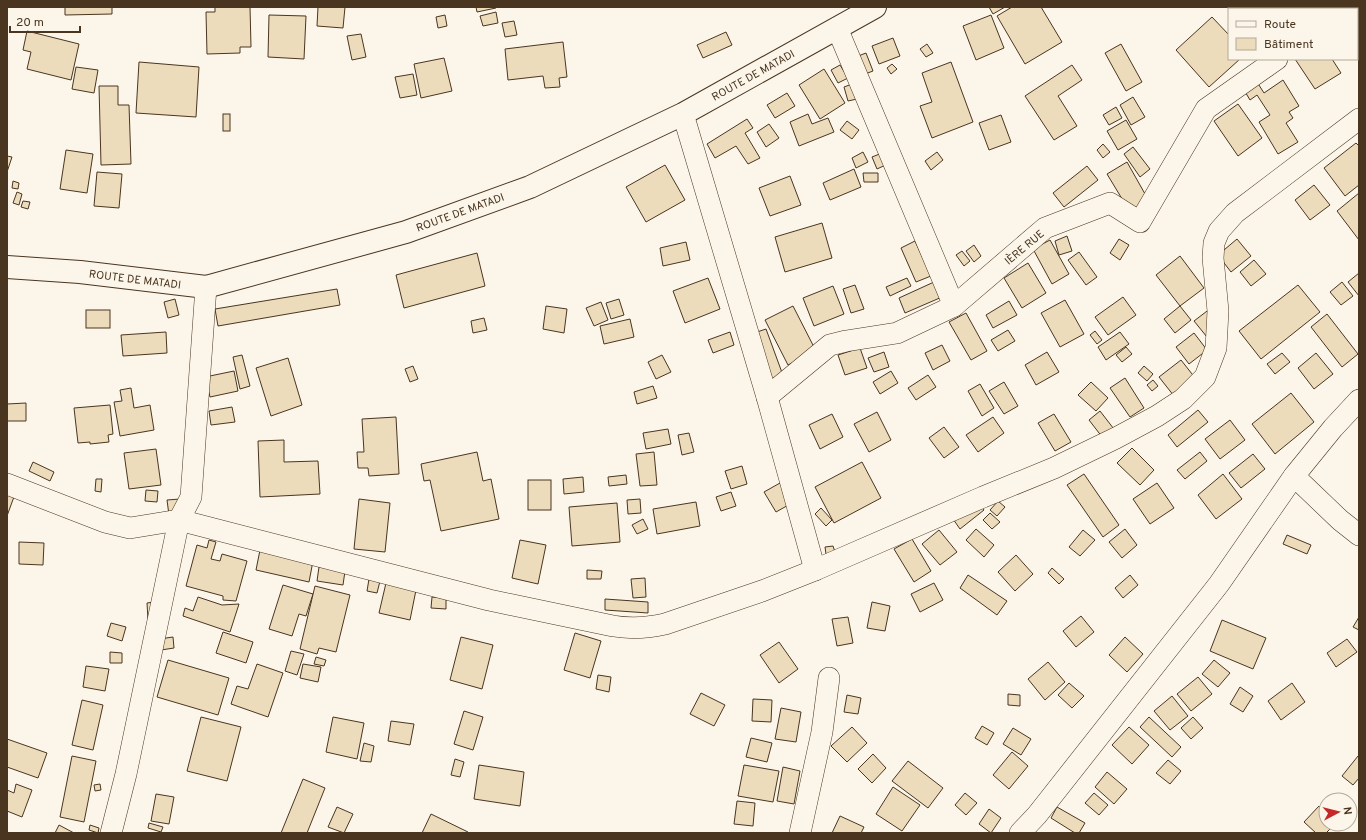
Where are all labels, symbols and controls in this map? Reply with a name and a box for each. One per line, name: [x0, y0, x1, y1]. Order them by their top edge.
scale bar: [10, 8, 80, 34]
legend: [1228, 8, 1358, 60]
text: 20 m: [16, 15, 44, 31]
text: Route: [1264, 17, 1296, 33]
text: Bâtiment: [1264, 37, 1314, 53]
street label: ROUTE DE MATADI: [709, 47, 798, 105]
street label: ROUTE DE MATADI: [414, 190, 506, 235]
street label: IÈRE RUE: [1001, 226, 1047, 268]
street label: ROUTE DE MATADI: [88, 267, 182, 293]
north arrow: [1318, 792, 1358, 832]
text: N: [1340, 806, 1354, 816]

